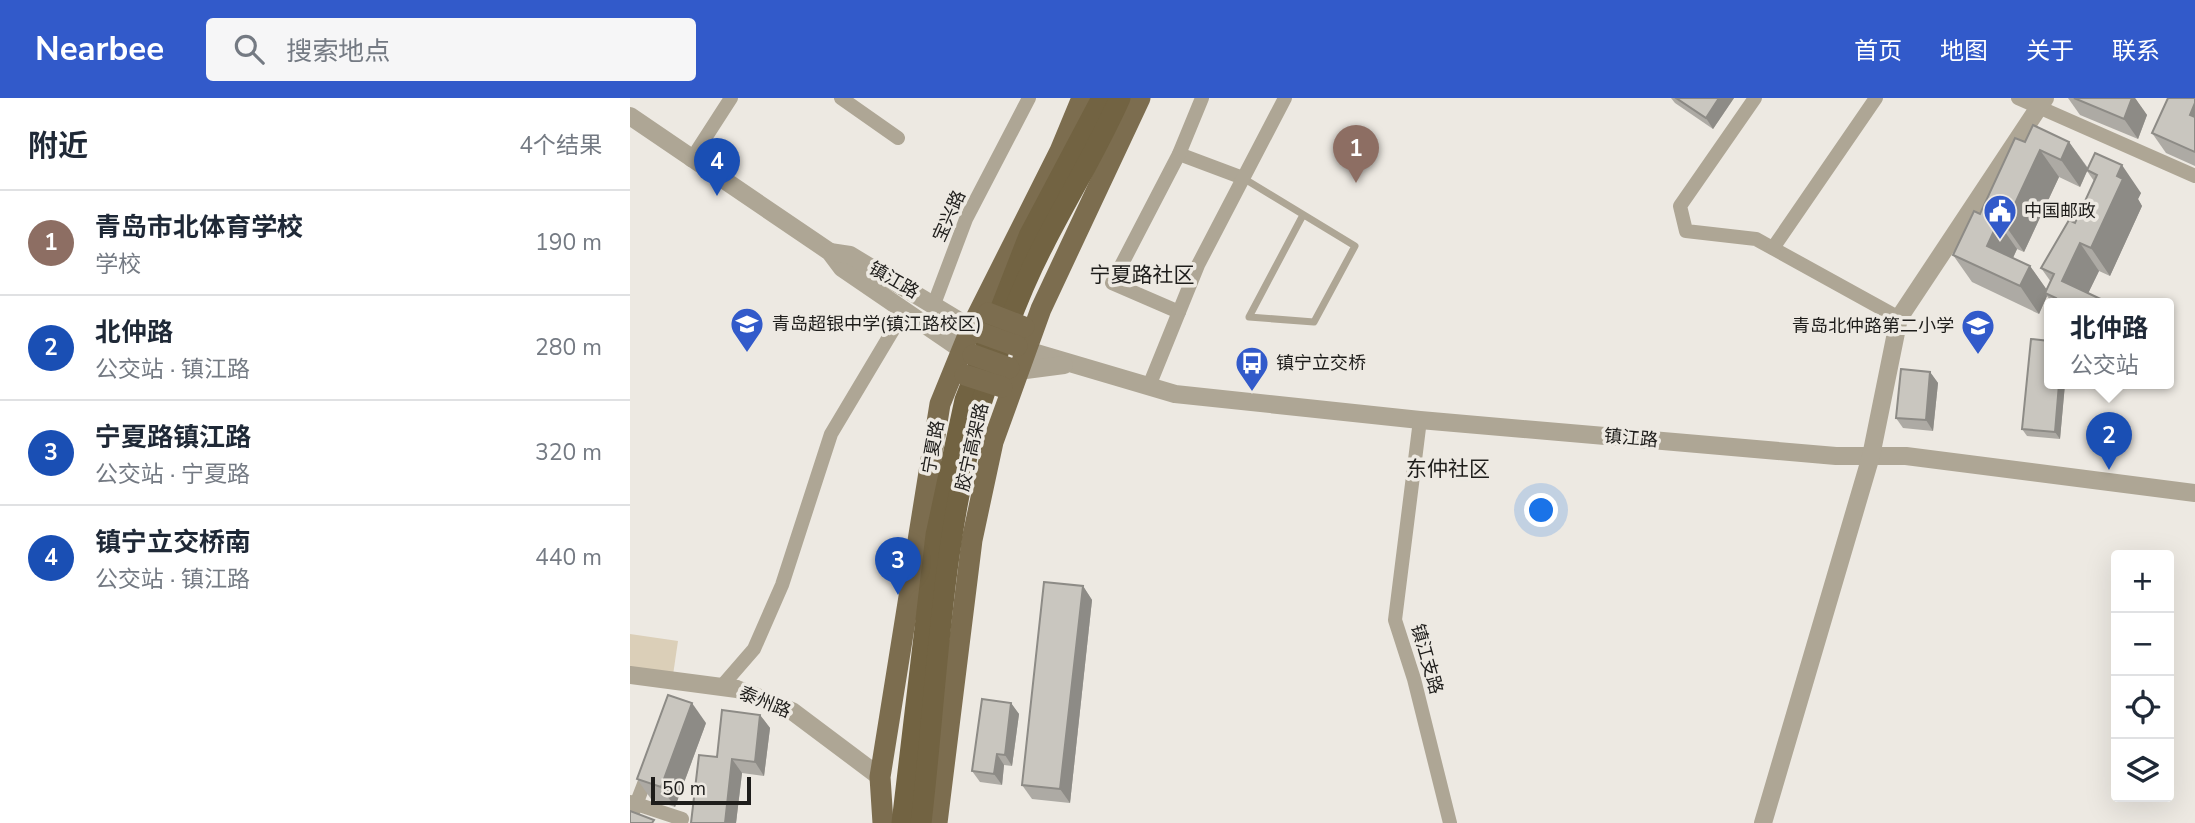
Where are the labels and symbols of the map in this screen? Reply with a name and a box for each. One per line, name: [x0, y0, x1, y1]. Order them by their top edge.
pin: 1: [1333, 125, 1379, 183]
pin: 4: [694, 138, 740, 196]
street label: 宝兴路: [927, 186, 971, 246]
public building icon: 中国邮政: [1981, 192, 2019, 241]
place label: 中国邮政: [2024, 199, 2096, 223]
street label: 镇江路: [865, 256, 923, 304]
district label: 宁夏路社区: [1090, 261, 1195, 289]
school or university icon: 青岛超银中学(镇江路校区): [728, 305, 766, 354]
school or university icon: 青岛北仲路第二小学: [1959, 307, 1997, 356]
place label: 青岛超银中学(镇江路校区): [772, 312, 981, 336]
place label: 青岛北仲路第二小学: [1792, 314, 1954, 338]
bus stop icon: 镇宁立交桥: [1233, 344, 1271, 393]
place label: 镇宁立交桥: [1276, 351, 1366, 375]
street label: 胶宁高架路: [950, 400, 994, 494]
pin: 2: [2086, 412, 2132, 470]
street label: 宁夏路: [916, 418, 950, 476]
street label: 镇江路: [1603, 424, 1659, 452]
district label: 东仲社区: [1406, 455, 1490, 483]
your location: [1524, 493, 1558, 527]
pin: 3: [875, 537, 921, 595]
street label: 镇江支路: [1406, 621, 1448, 697]
street label: 泰州路: [735, 681, 795, 723]
scale bar: [651, 774, 751, 806]

